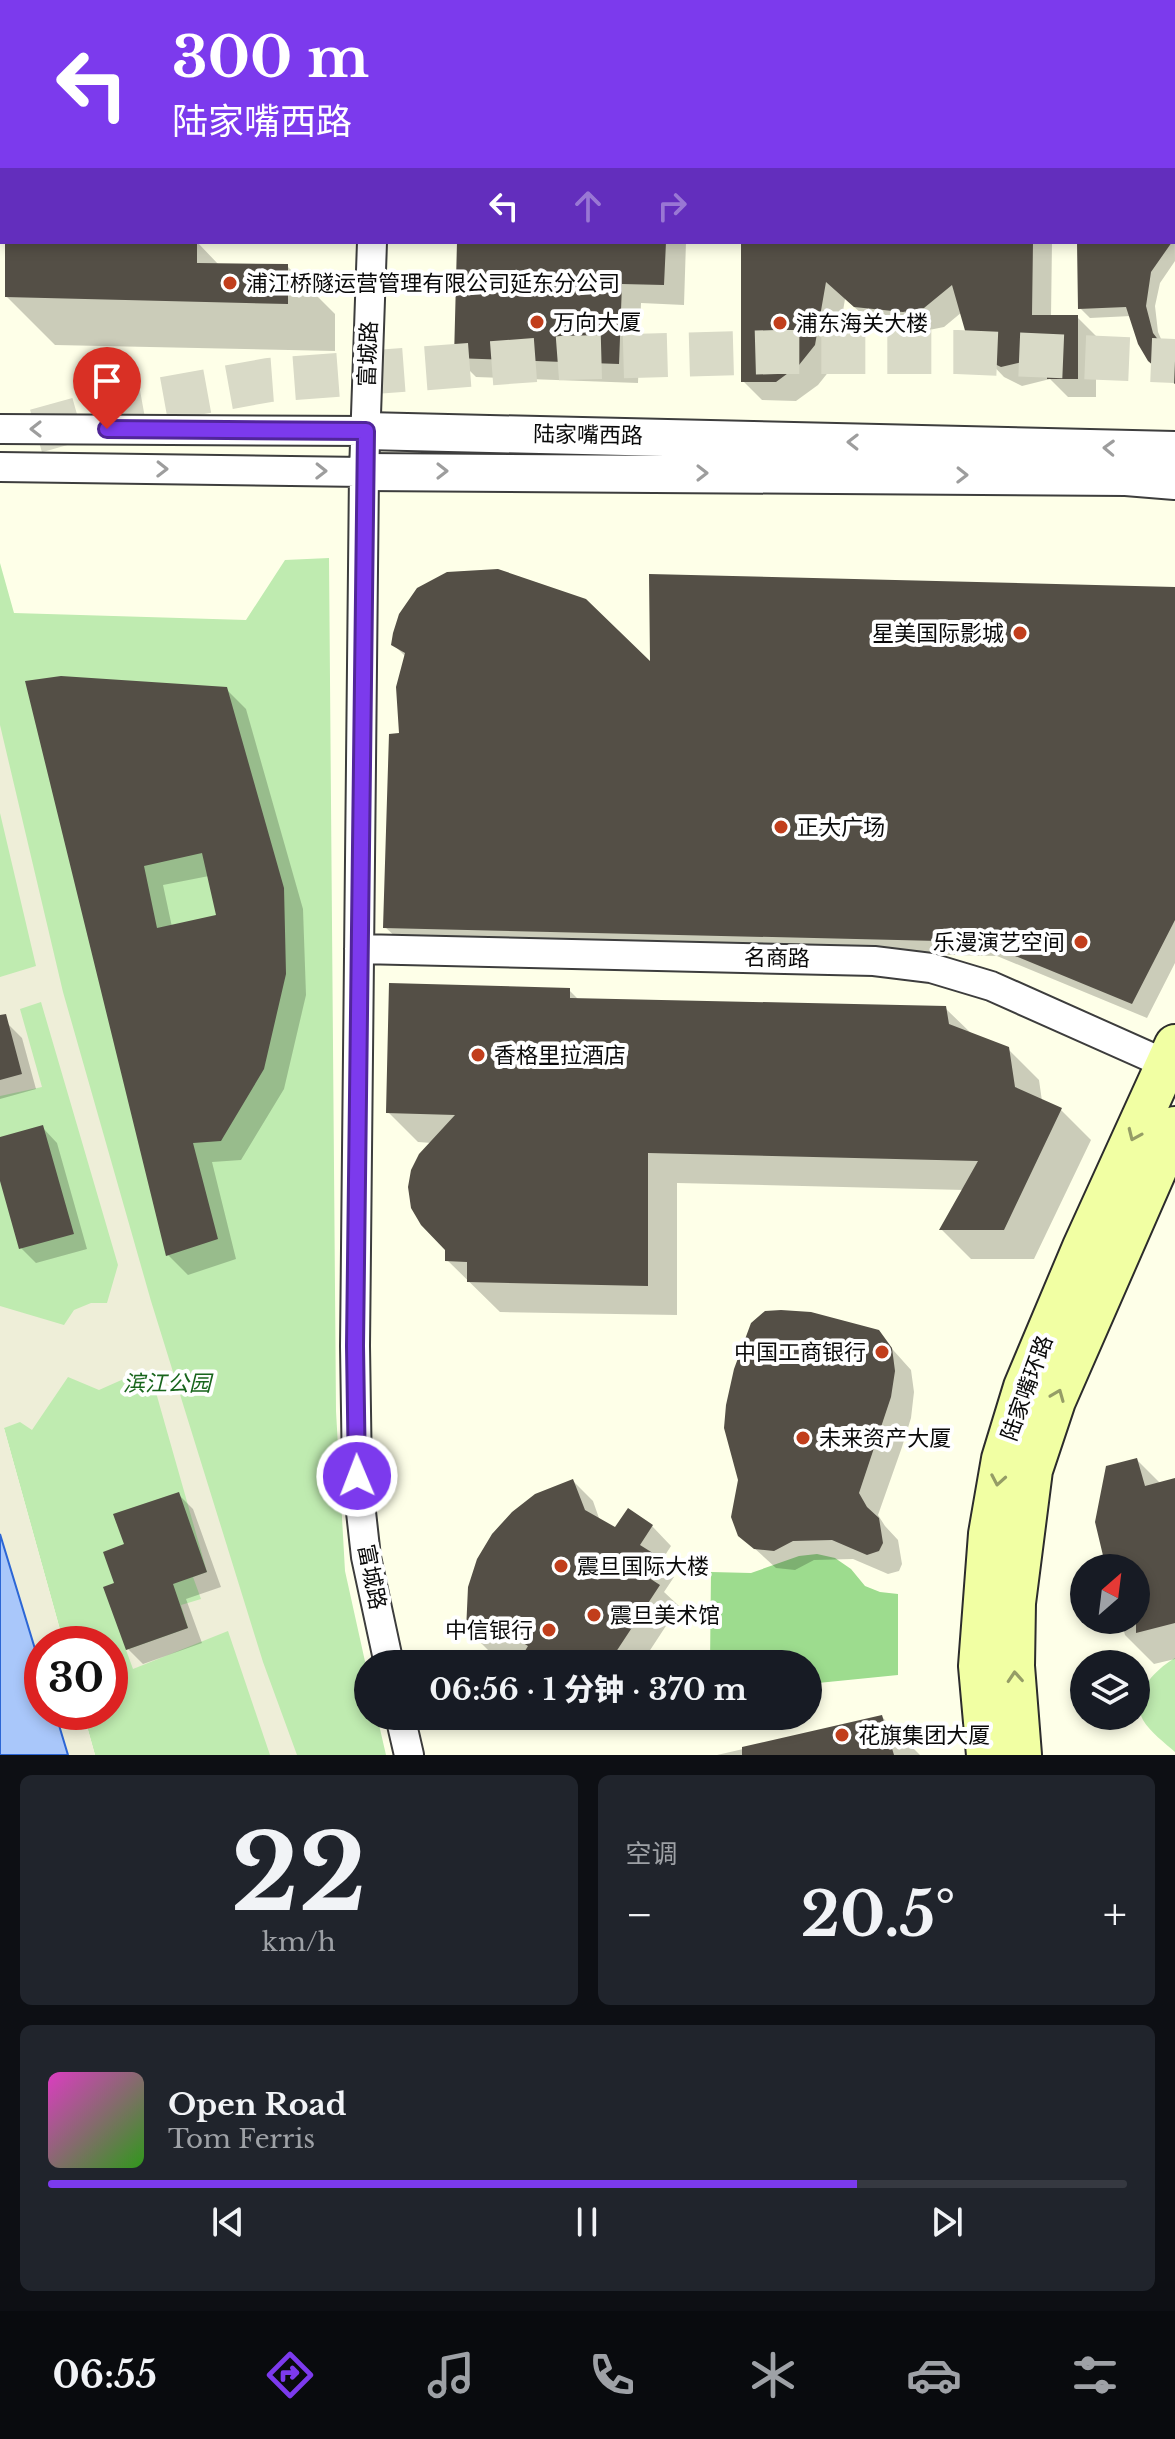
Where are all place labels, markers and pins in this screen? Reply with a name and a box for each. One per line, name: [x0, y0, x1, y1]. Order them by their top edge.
place label: 浦江桥隧运营管理有限公司延东分公司: [246, 270, 620, 297]
marker: 浦江桥隧运营管理有限公司延东分公司: [221, 274, 239, 292]
place label: 万向大厦: [553, 309, 641, 336]
place label: 浦东海关大楼: [796, 310, 928, 337]
marker: 万向大厦: [528, 313, 546, 331]
marker: 浦东海关大楼: [771, 314, 789, 332]
pin: [73, 347, 141, 429]
place label: 星美国际影城: [872, 620, 1004, 647]
marker: 星美国际影城: [1011, 624, 1029, 642]
place label: 正大广场: [797, 814, 885, 841]
marker: 正大广场: [772, 818, 790, 836]
place label: 乐漫演艺空间: [933, 929, 1065, 956]
marker: 乐漫演艺空间: [1072, 933, 1090, 951]
place label: 香格里拉酒店: [494, 1042, 626, 1069]
marker: 香格里拉酒店: [469, 1046, 487, 1064]
place label: 中国工商银行: [734, 1339, 866, 1366]
marker: 中国工商银行: [873, 1343, 891, 1361]
place label: 未来资产大厦: [819, 1425, 951, 1452]
marker: 未来资产大厦: [794, 1429, 812, 1447]
place label: 震旦国际大楼: [577, 1553, 709, 1580]
marker: 震旦国际大楼: [552, 1557, 570, 1575]
place label: 震旦美术馆: [610, 1602, 720, 1629]
marker: 震旦美术馆: [585, 1606, 603, 1624]
place label: 中信银行: [445, 1617, 533, 1644]
marker: 中信银行: [540, 1621, 558, 1639]
place label: 花旗集团大厦: [858, 1722, 990, 1749]
marker: 花旗集团大厦: [833, 1726, 851, 1744]

